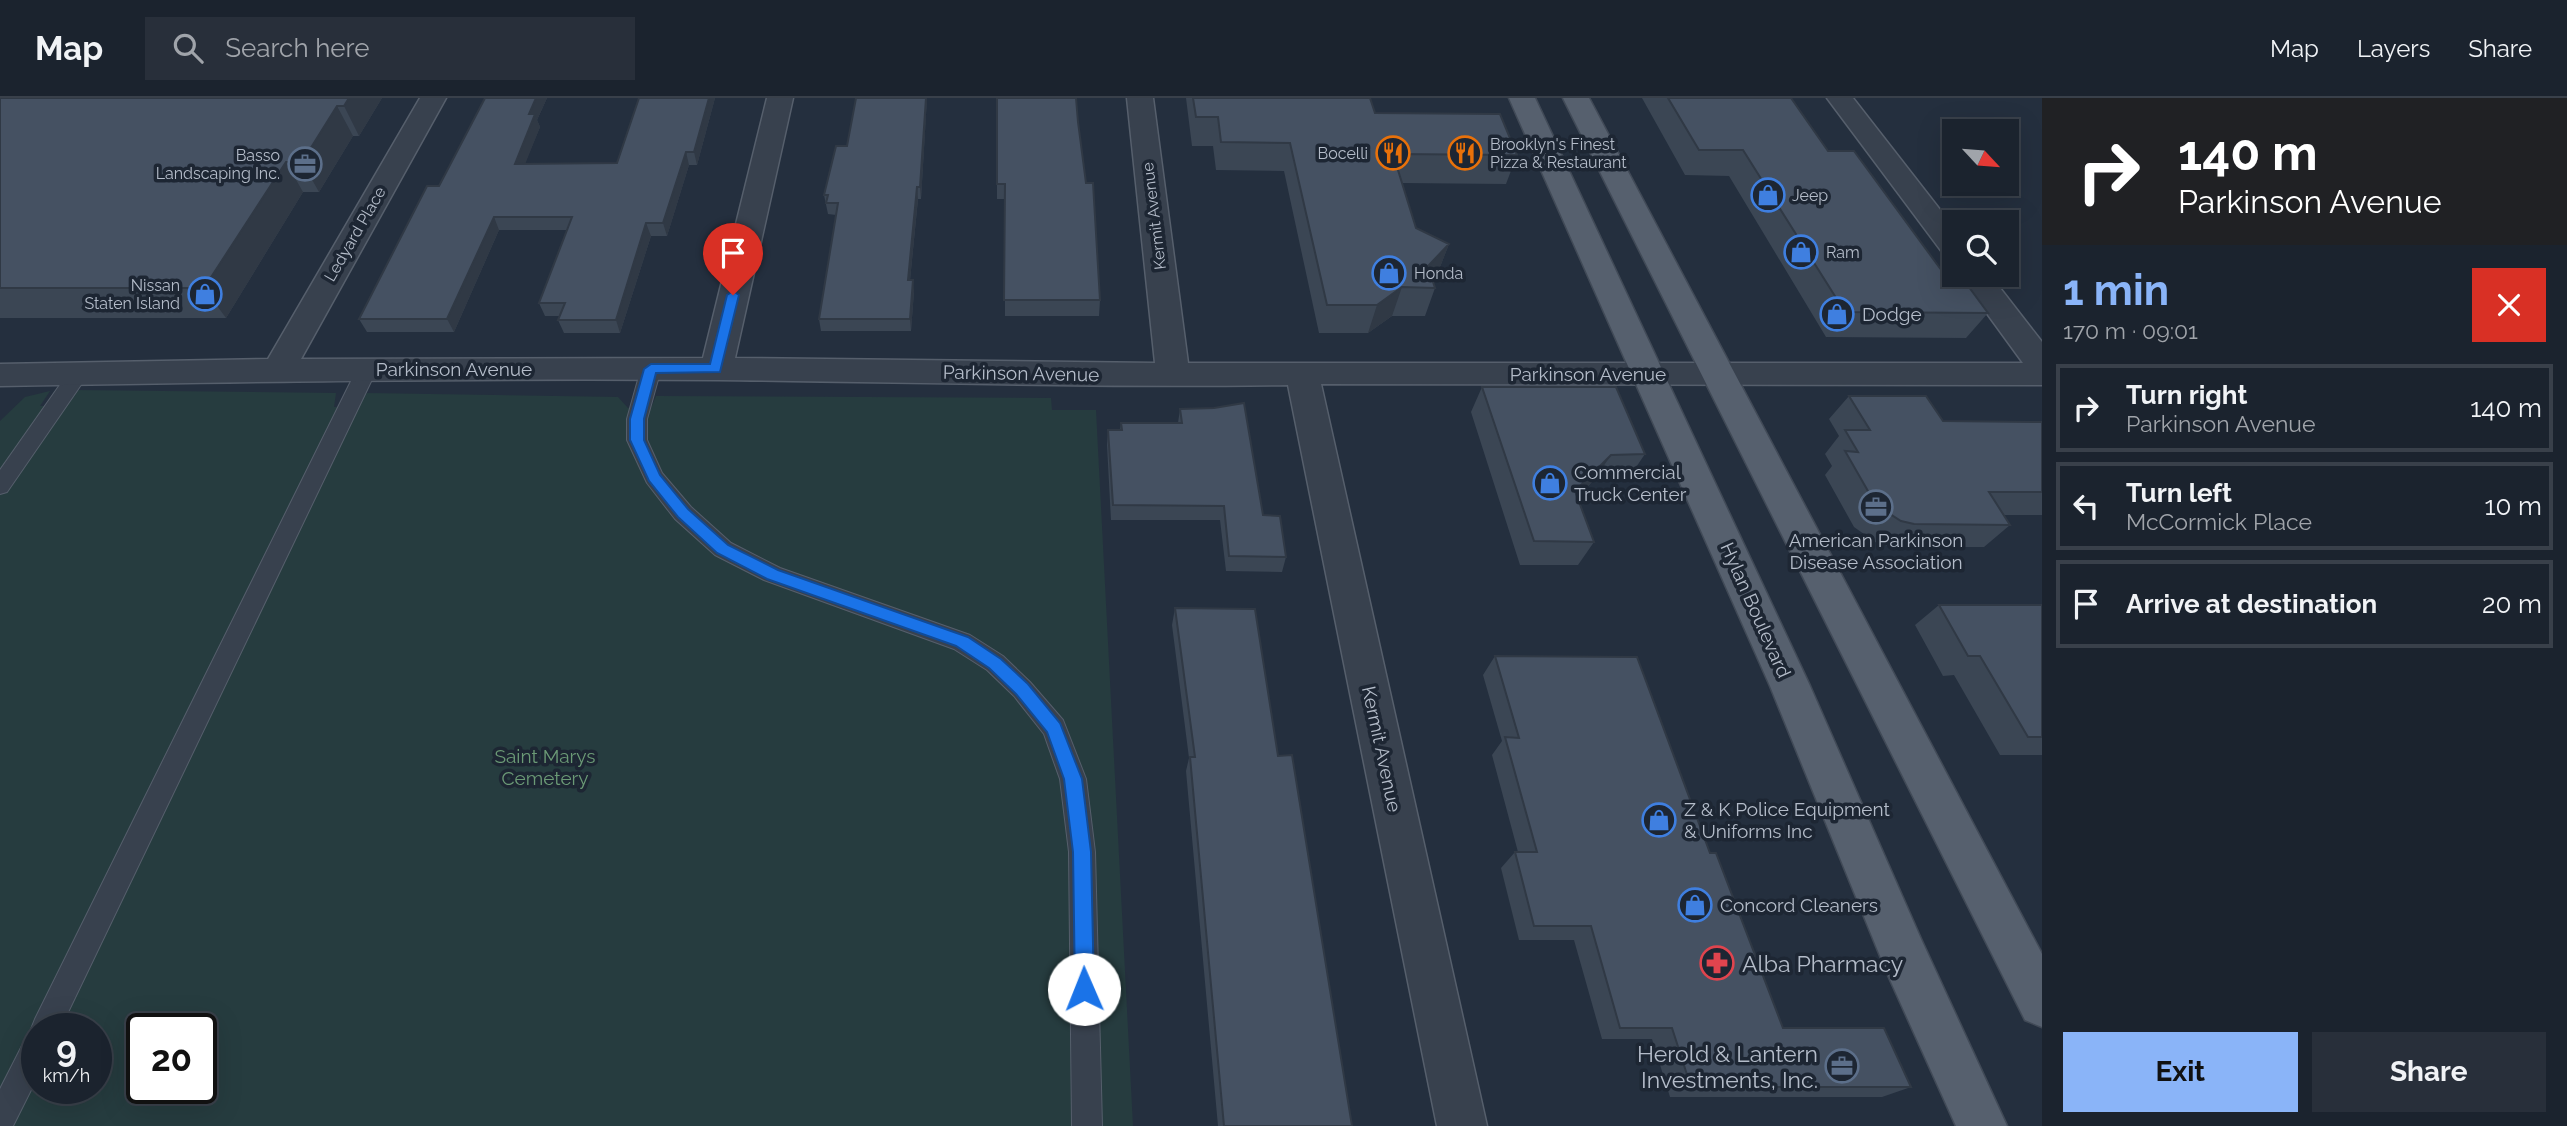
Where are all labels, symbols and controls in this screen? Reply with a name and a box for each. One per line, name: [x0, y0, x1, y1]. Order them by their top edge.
search box: [145, 17, 635, 80]
text: Map: [35, 29, 103, 68]
icon: search: [169, 29, 207, 67]
text: Search here: [225, 33, 370, 63]
text: Map: [2270, 34, 2319, 63]
text: Layers: [2357, 34, 2430, 63]
text: Share: [2468, 34, 2532, 63]
north arrow: [1942, 119, 2020, 196]
map controls: [1942, 119, 2019, 287]
text: 140 m: [2178, 124, 2318, 181]
icon: right: [2063, 126, 2154, 217]
restaurant icon: Bocelli: [1374, 134, 1412, 172]
restaurant icon: Brooklyn's Finest Pizza & Restaurant: [1446, 134, 1484, 172]
place label: Brooklyn's Finest Pizza & Restaurant: [1490, 135, 1627, 172]
place label: Bocelli: [1318, 144, 1368, 163]
office icon: Basso Landscaping Inc.: [286, 145, 324, 183]
place label: Basso Landscaping Inc.: [156, 146, 280, 183]
street label: Kermit Avenue: [1138, 161, 1170, 271]
shop icon: Jeep: [1749, 176, 1787, 214]
street label: Ledyard Place: [320, 183, 390, 285]
text: Parkinson Avenue: [2178, 183, 2442, 220]
place label: Jeep: [1792, 186, 1828, 205]
button: search: [1942, 210, 2019, 287]
pin: [703, 223, 763, 295]
shop icon: Ram: [1782, 233, 1820, 271]
icon: arrive: [714, 234, 752, 272]
place label: Ram: [1826, 243, 1860, 262]
shop icon: Honda: [1370, 254, 1408, 292]
place label: Honda: [1414, 264, 1463, 283]
text: 1 min: [2063, 266, 2169, 315]
button: close: [2472, 268, 2546, 342]
shop icon: Nissan Staten Island: [186, 275, 224, 313]
place label: Nissan Staten Island: [84, 276, 180, 313]
shop icon: Dodge: [1818, 295, 1856, 333]
place label: Dodge: [1862, 303, 1922, 325]
text: 170 m · 09:01: [2063, 317, 2198, 344]
street label: Parkinson Avenue: [376, 358, 532, 380]
street label: Parkinson Avenue: [943, 361, 1099, 385]
street label: Parkinson Avenue: [1510, 363, 1666, 385]
text: Turn right: [2126, 380, 2247, 410]
icon: right: [2067, 389, 2105, 427]
text: 140 m: [2470, 393, 2542, 423]
text: Parkinson Avenue: [2126, 410, 2315, 437]
place label: Commercial Truck Center: [1574, 461, 1687, 505]
shop icon: Commercial Truck Center: [1531, 464, 1569, 502]
text: Turn left: [2126, 478, 2232, 508]
icon: left: [2067, 487, 2105, 525]
office icon: American Parkinson Disease Association: [1857, 488, 1895, 526]
text: 10 m: [2484, 491, 2542, 521]
text: McCormick Place: [2126, 508, 2312, 535]
place label: American Parkinson Disease Association: [1789, 529, 1963, 573]
street label: Hylan Boulevard: [1716, 539, 1796, 681]
icon: arrive: [2067, 585, 2105, 623]
text: Arrive at destination: [2126, 589, 2377, 619]
text: 20 m: [2482, 589, 2542, 619]
street label: Kermit Avenue: [1358, 684, 1406, 814]
park label: Saint Marys Cemetery: [494, 745, 596, 789]
place label: Z & K Police Equipment & Uniforms Inc: [1684, 798, 1890, 842]
shop icon: Z & K Police Equipment & Uniforms Inc: [1640, 801, 1678, 839]
shop icon: Concord Cleaners: [1676, 886, 1714, 924]
place label: Concord Cleaners: [1720, 894, 1878, 916]
pharmacy icon: Alba Pharmacy: [1698, 944, 1736, 982]
place label: Alba Pharmacy: [1742, 950, 1903, 977]
position arrow: [1047, 952, 1121, 1026]
speed limit sign: 20: [126, 1013, 217, 1104]
text: 9: [56, 1029, 77, 1070]
button: Exit: [2063, 1032, 2298, 1112]
button: Share: [2312, 1032, 2546, 1112]
place label: Herold & Lantern Investments, Inc.: [1637, 1040, 1818, 1093]
office icon: Herold & Lantern Investments, Inc.: [1823, 1047, 1861, 1085]
text: km/h: [43, 1065, 90, 1086]

